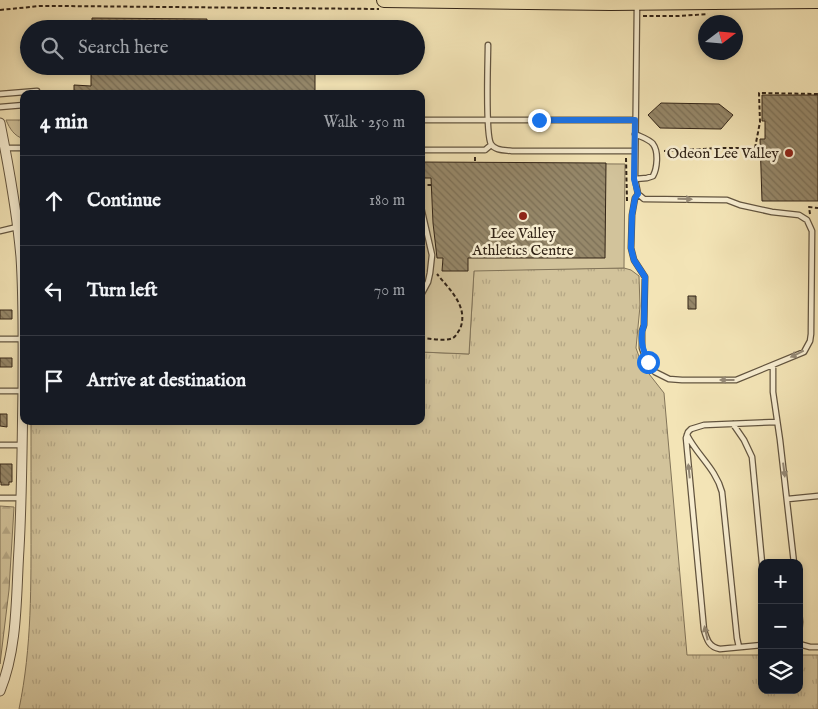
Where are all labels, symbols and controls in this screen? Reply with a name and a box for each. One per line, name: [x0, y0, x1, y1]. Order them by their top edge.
north arrow: [698, 15, 743, 60]
search box: [20, 20, 425, 75]
icon: search: [38, 34, 66, 62]
text: Search here: [78, 36, 169, 60]
text: 4 min: [40, 109, 88, 136]
route end: [528, 109, 551, 132]
text: Walk · 250 m: [323, 113, 405, 133]
place label: Odeon Lee Valley: [667, 144, 780, 163]
marker: Odeon Lee Valley: [783, 147, 795, 159]
icon: ahead: [40, 187, 68, 215]
text: Continue: [87, 189, 161, 213]
text: 180 m: [369, 191, 405, 211]
one-way arrow: [677, 195, 693, 203]
marker: Lee Valley Athletics Centre: [517, 210, 529, 222]
place label: Lee Valley Athletics Centre: [471, 224, 574, 260]
icon: left: [40, 277, 68, 305]
text: Turn left: [87, 279, 158, 303]
text: 70 m: [374, 281, 405, 301]
route start: [637, 351, 660, 374]
one-way arrow: [790, 351, 804, 359]
icon: arrive: [40, 367, 68, 395]
text: Arrive at destination: [87, 369, 246, 393]
one-way arrow: [719, 376, 735, 384]
one-way arrow: [780, 462, 788, 478]
one-way arrow: [685, 463, 693, 479]
map controls: [758, 559, 803, 694]
button: +: [758, 559, 803, 604]
button: −: [758, 604, 803, 649]
one-way arrow: [701, 624, 709, 640]
button: layers: [758, 649, 803, 694]

